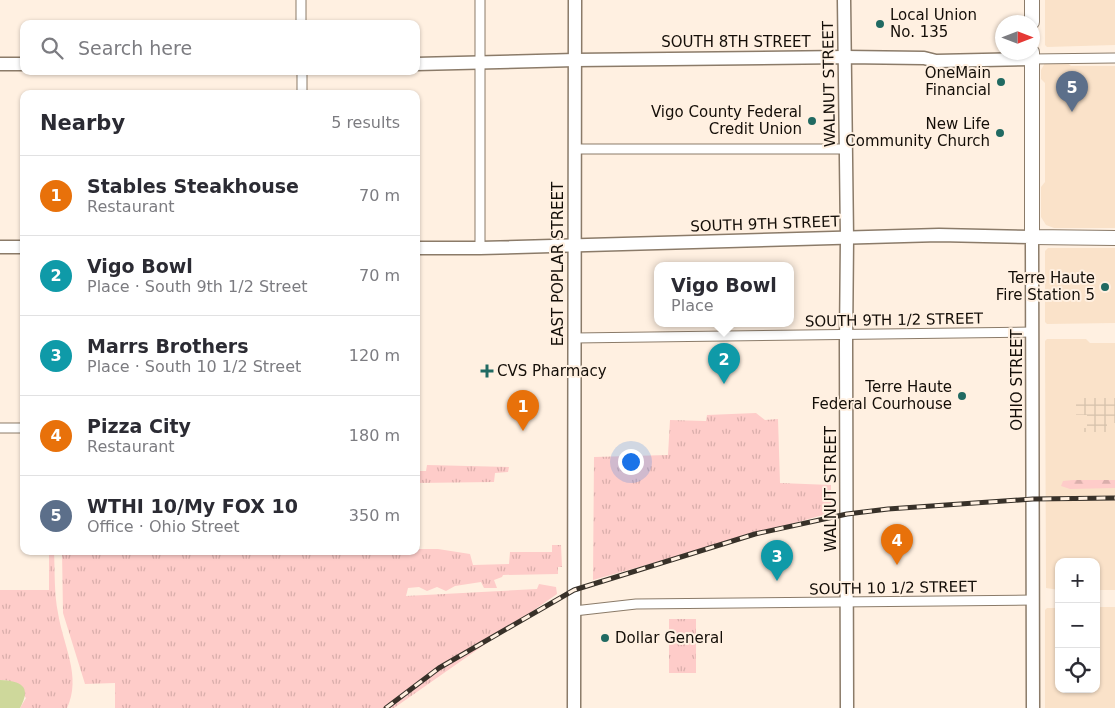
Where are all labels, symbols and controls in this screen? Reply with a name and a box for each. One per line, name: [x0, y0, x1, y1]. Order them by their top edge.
place label: Local Union No. 135: [890, 6, 977, 41]
north arrow: [995, 15, 1040, 60]
marker: Local Union No. 135: [874, 18, 886, 30]
search box: [20, 20, 420, 75]
street label: WALNUT STREET: [819, 20, 839, 147]
street label: SOUTH 8TH STREET: [661, 33, 812, 51]
icon: search: [38, 34, 66, 62]
text: Search here: [78, 37, 192, 59]
place label: OneMain Financial: [925, 64, 991, 99]
pin: 5: [1056, 71, 1088, 112]
marker: OneMain Financial: [995, 76, 1007, 88]
place label: Vigo County Federal Credit Union: [651, 103, 802, 138]
text: Nearby: [40, 111, 125, 135]
text: 5 results: [331, 113, 400, 132]
marker: Vigo County Federal Credit Union: [806, 115, 818, 127]
place label: New Life Community Church: [845, 115, 990, 150]
marker: New Life Community Church: [994, 127, 1006, 139]
text: Stables Steakhouse: [87, 175, 299, 197]
street label: EAST POPLAR STREET: [549, 181, 567, 346]
text: 1: [50, 186, 62, 205]
text: 70 m: [359, 186, 400, 205]
text: Restaurant: [87, 197, 175, 216]
street label: SOUTH 9TH STREET: [690, 212, 841, 236]
text: Vigo Bowl: [87, 255, 193, 277]
popup: [654, 262, 794, 327]
text: 2: [50, 266, 62, 285]
text: 70 m: [359, 266, 400, 285]
place label: Terre Haute Fire Station 5: [996, 269, 1095, 304]
text: Vigo Bowl: [671, 274, 777, 296]
text: Place · South 9th 1/2 Street: [87, 277, 308, 296]
marker: Terre Haute Fire Station 5: [1099, 281, 1111, 293]
text: Place: [671, 296, 714, 315]
street label: SOUTH 9TH 1/2 STREET: [805, 309, 984, 331]
street label: OHIO STREET: [1008, 329, 1026, 431]
text: Marrs Brothers: [87, 335, 248, 357]
pin: 2: [708, 343, 740, 384]
text: 3: [50, 346, 62, 365]
text: 120 m: [349, 346, 400, 365]
text: Place · South 10 1/2 Street: [87, 357, 301, 376]
place label: CVS Pharmacy: [497, 362, 607, 380]
marker: CVS Pharmacy: [481, 365, 493, 377]
place label: Terre Haute Federal Courhouse: [812, 378, 952, 413]
pin: 1: [507, 390, 539, 431]
marker: Terre Haute Federal Courhouse: [956, 390, 968, 402]
text: Pizza City: [87, 415, 191, 437]
street label: WALNUT STREET: [822, 425, 840, 552]
text: 4: [50, 426, 62, 445]
text: 180 m: [349, 426, 400, 445]
text: Restaurant: [87, 437, 175, 456]
your location: [618, 449, 644, 475]
text: WTHI 10/My FOX 10: [87, 495, 298, 517]
text: 5: [50, 506, 62, 525]
text: 350 m: [349, 506, 400, 525]
text: Office · Ohio Street: [87, 517, 240, 536]
pin: 4: [881, 524, 913, 565]
pin: 3: [761, 540, 793, 581]
map controls: [1055, 558, 1100, 693]
button: +: [1055, 558, 1100, 603]
street label: SOUTH 10 1/2 STREET: [809, 578, 978, 598]
button: −: [1055, 603, 1100, 648]
place label: Dollar General: [615, 629, 723, 647]
marker: Dollar General: [599, 632, 611, 644]
button: locate: [1055, 648, 1100, 693]

